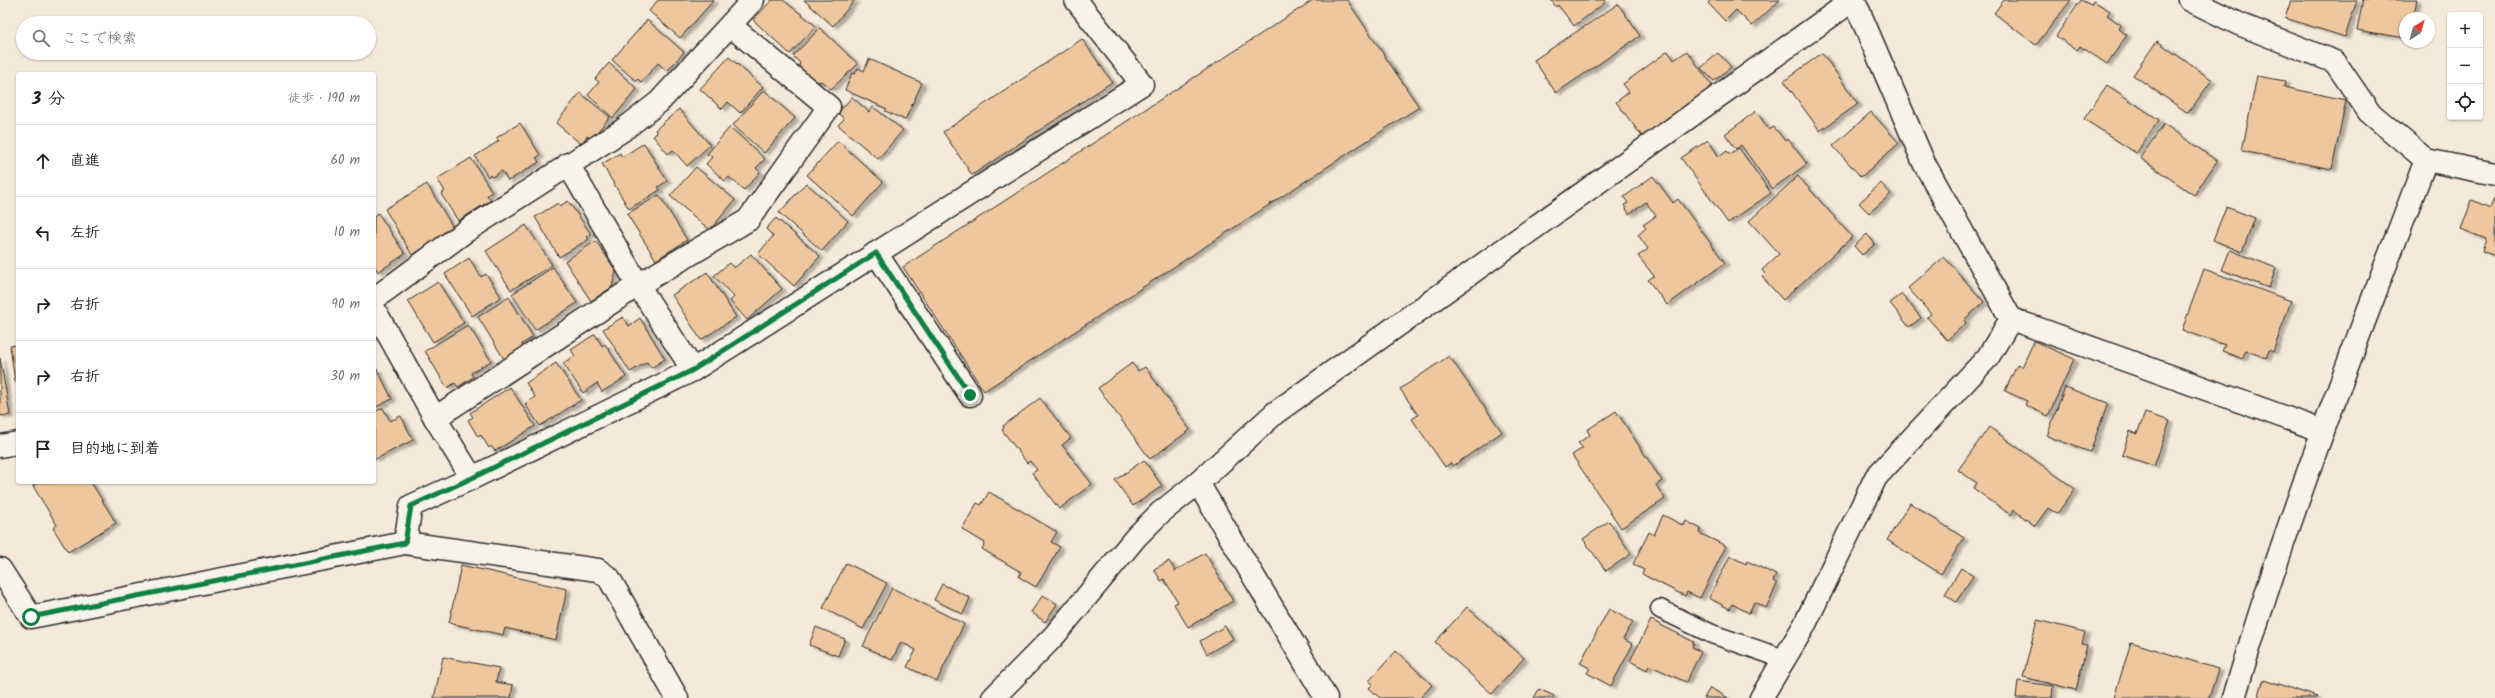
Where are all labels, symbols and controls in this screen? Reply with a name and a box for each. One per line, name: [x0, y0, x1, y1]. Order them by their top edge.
north arrow: [2399, 12, 2435, 48]
map controls: [2447, 12, 2483, 120]
button: +: [2447, 12, 2483, 48]
search box: [16, 16, 376, 60]
icon: search: [30, 27, 52, 49]
text: ここで検索: [62, 27, 137, 51]
button: −: [2447, 48, 2483, 84]
button: locate: [2447, 84, 2483, 120]
text: 3 分: [32, 86, 65, 113]
text: 徒歩 · 190 m: [288, 88, 360, 109]
text: 直進: [70, 149, 100, 173]
icon: ahead: [32, 150, 54, 172]
text: 60 m: [331, 150, 360, 171]
text: 左折: [70, 221, 100, 245]
icon: left: [32, 222, 54, 244]
text: 10 m: [334, 222, 360, 243]
text: 右折: [70, 293, 100, 317]
icon: right: [32, 294, 54, 316]
text: 90 m: [332, 294, 360, 315]
text: 右折: [70, 365, 100, 389]
icon: right: [32, 366, 54, 388]
text: 30 m: [331, 366, 360, 387]
route end: [961, 386, 979, 404]
text: 目的地に到着: [70, 437, 160, 461]
icon: arrive: [32, 438, 54, 460]
route start: [22, 608, 40, 626]

